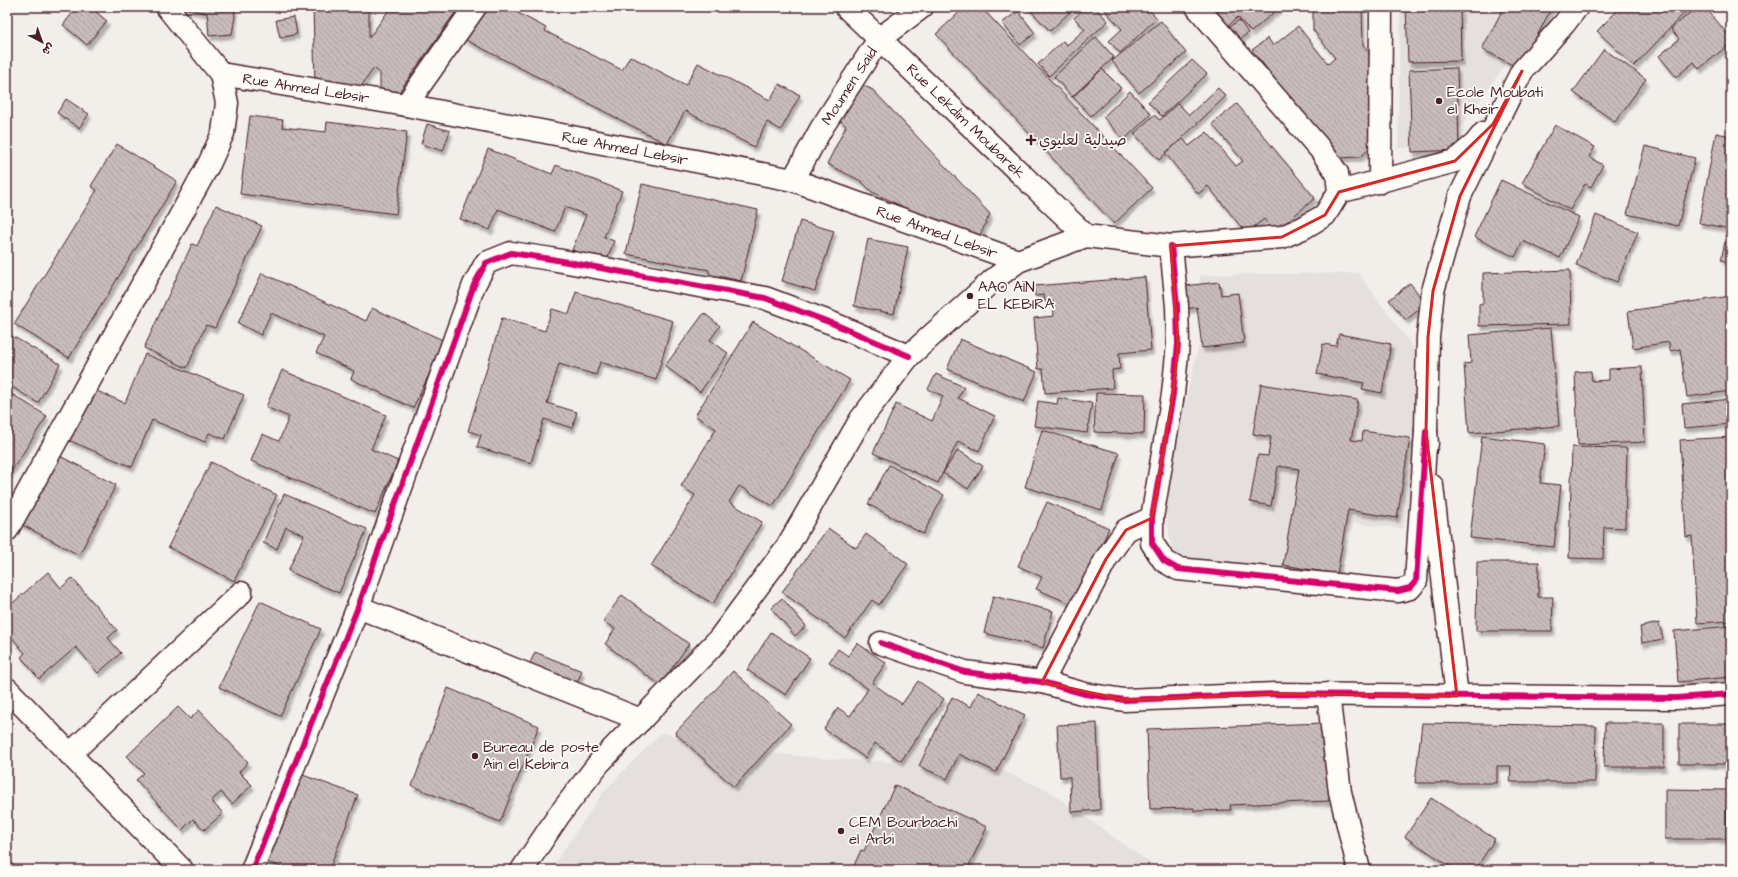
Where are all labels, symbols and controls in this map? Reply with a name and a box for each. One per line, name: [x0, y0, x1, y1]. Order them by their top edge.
north arrow: [22, 22, 62, 62]
text: ش: [39, 40, 58, 59]
street label: Moumen Said: [816, 43, 883, 129]
street label: Rue Lekdim Moubarek: [902, 59, 1030, 184]
street label: Rue Ahmed Lebsir: [241, 68, 371, 109]
place label: Ecole Moubati el Kheir: [1447, 82, 1544, 120]
marker: Ecole Moubati el Kheir: [1434, 96, 1444, 106]
street label: Rue Ahmed Lebsir: [560, 126, 690, 171]
place label: صيدلية لعليوي: [1039, 130, 1127, 151]
marker: صيدلية لعليوي: [1026, 135, 1036, 145]
street label: Rue Ahmed Lebsir: [873, 201, 1001, 264]
place label: AAO AÏN EL KEBIRA: [978, 277, 1055, 315]
marker: AAO AÏN EL KEBIRA: [965, 291, 975, 301]
place label: Bureau de poste Ain el Kebira: [483, 737, 599, 775]
marker: Bureau de poste Ain el Kebira: [470, 751, 480, 761]
place label: CEM Bourbachi el Arbi: [849, 812, 958, 850]
marker: CEM Bourbachi el Arbi: [836, 826, 846, 836]

